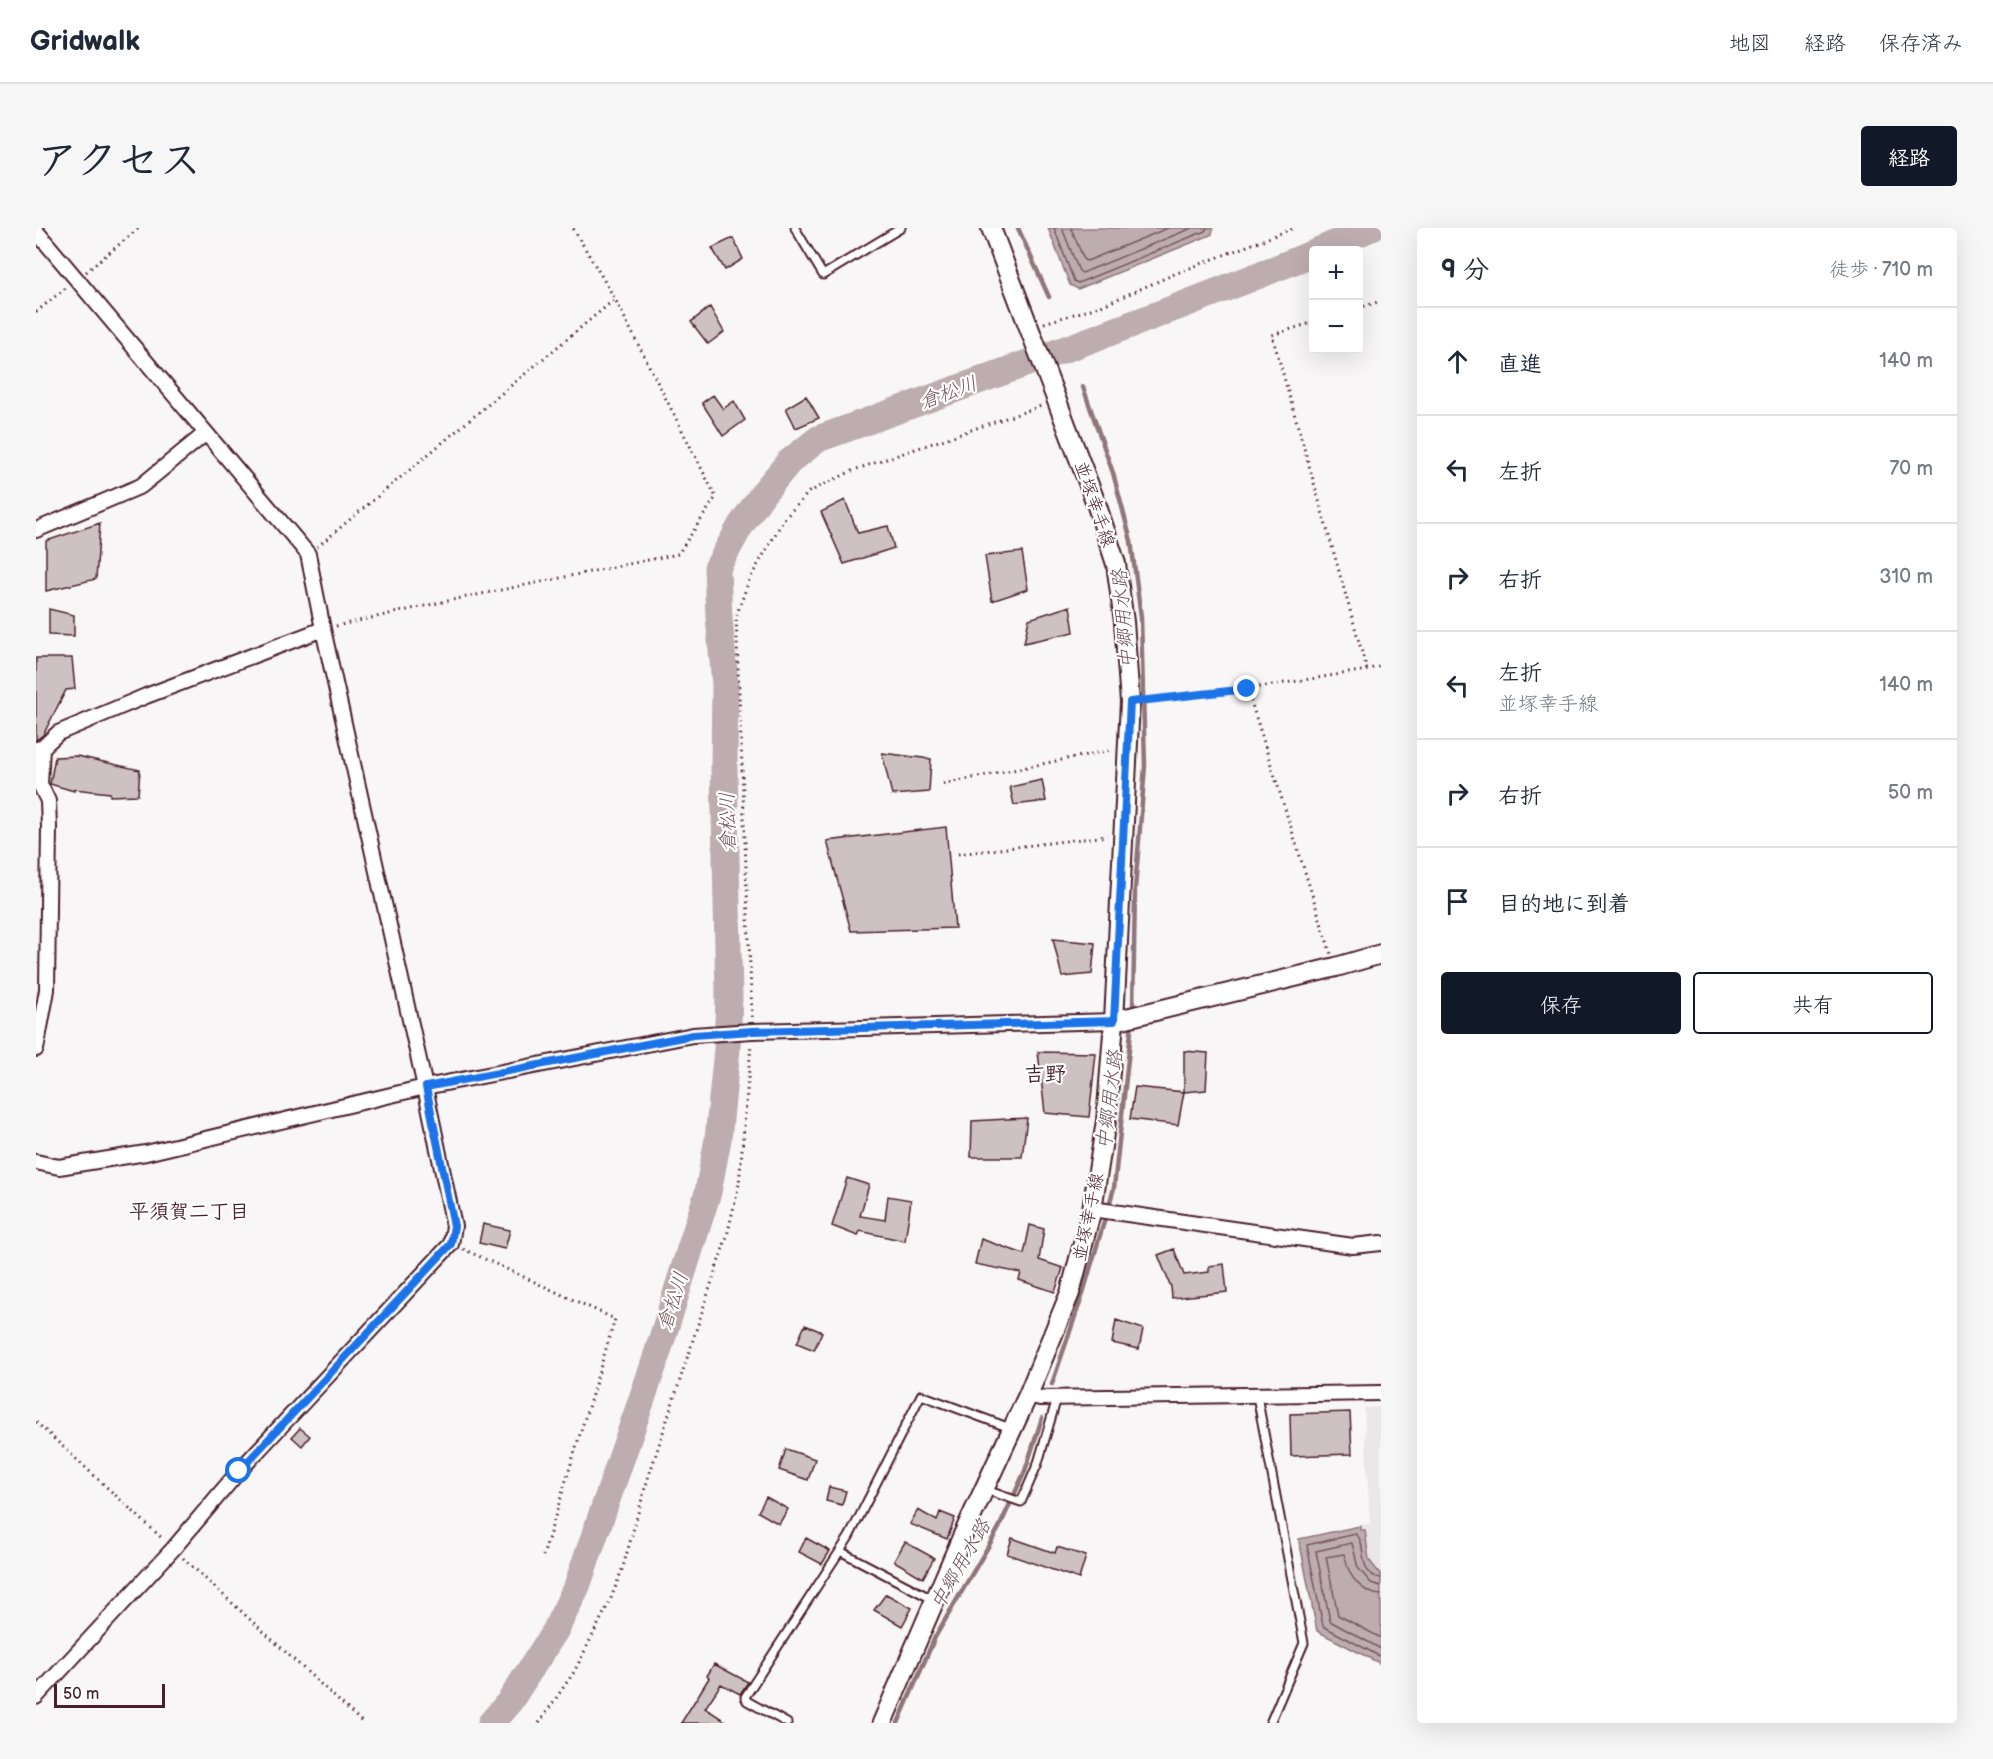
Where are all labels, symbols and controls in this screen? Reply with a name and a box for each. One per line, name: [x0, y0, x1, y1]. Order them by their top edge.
text: Gridwalk: [30, 25, 140, 58]
text: 地図: [1729, 31, 1771, 56]
text: 経路: [1804, 31, 1846, 56]
text: 保存済み: [1879, 31, 1963, 56]
button: 経路: [1861, 126, 1957, 186]
text: アクセス: [36, 136, 201, 187]
map controls: [1309, 246, 1363, 354]
button: +: [1309, 246, 1363, 300]
text: 9 分: [1441, 255, 1489, 286]
text: 徒歩 · 710 m: [1829, 258, 1933, 282]
button: −: [1309, 300, 1363, 354]
icon: ahead: [1441, 345, 1474, 378]
text: 140 m: [1879, 349, 1933, 373]
text: 直進: [1498, 351, 1542, 378]
water label: 倉松川: [916, 371, 981, 414]
icon: left: [1441, 453, 1474, 486]
text: 70 m: [1889, 457, 1933, 481]
street label: 並塚幸手線: [1070, 458, 1119, 550]
text: 左折: [1498, 459, 1542, 486]
icon: right: [1441, 561, 1474, 594]
text: 310 m: [1879, 565, 1933, 589]
water label: 中郷用水路: [1108, 567, 1140, 670]
text: 右折: [1498, 567, 1542, 594]
text: 左折: [1498, 660, 1542, 687]
icon: left: [1441, 669, 1474, 702]
text: 140 m: [1879, 673, 1933, 697]
route end: [1233, 675, 1259, 701]
text: 並塚幸手線: [1498, 692, 1598, 716]
icon: right: [1441, 777, 1474, 810]
text: 50 m: [1888, 781, 1933, 805]
text: 右折: [1498, 783, 1542, 810]
water label: 倉松川: [715, 792, 741, 852]
icon: arrive: [1441, 885, 1474, 918]
text: 目的地に到着: [1498, 891, 1630, 918]
button: 保存: [1441, 972, 1681, 1034]
button: 共有: [1693, 972, 1933, 1034]
water label: 中郷用水路: [1092, 1048, 1128, 1151]
district label: 吉野: [1024, 1062, 1066, 1087]
street label: 並塚幸手線: [1069, 1171, 1108, 1263]
district label: 平須賀二丁目: [129, 1200, 249, 1224]
water label: 倉松川: [652, 1269, 694, 1334]
route start: [225, 1457, 251, 1483]
water label: 中郷用水路: [925, 1514, 997, 1614]
scale bar: [54, 1681, 165, 1708]
text: 50 m: [63, 1685, 99, 1704]

